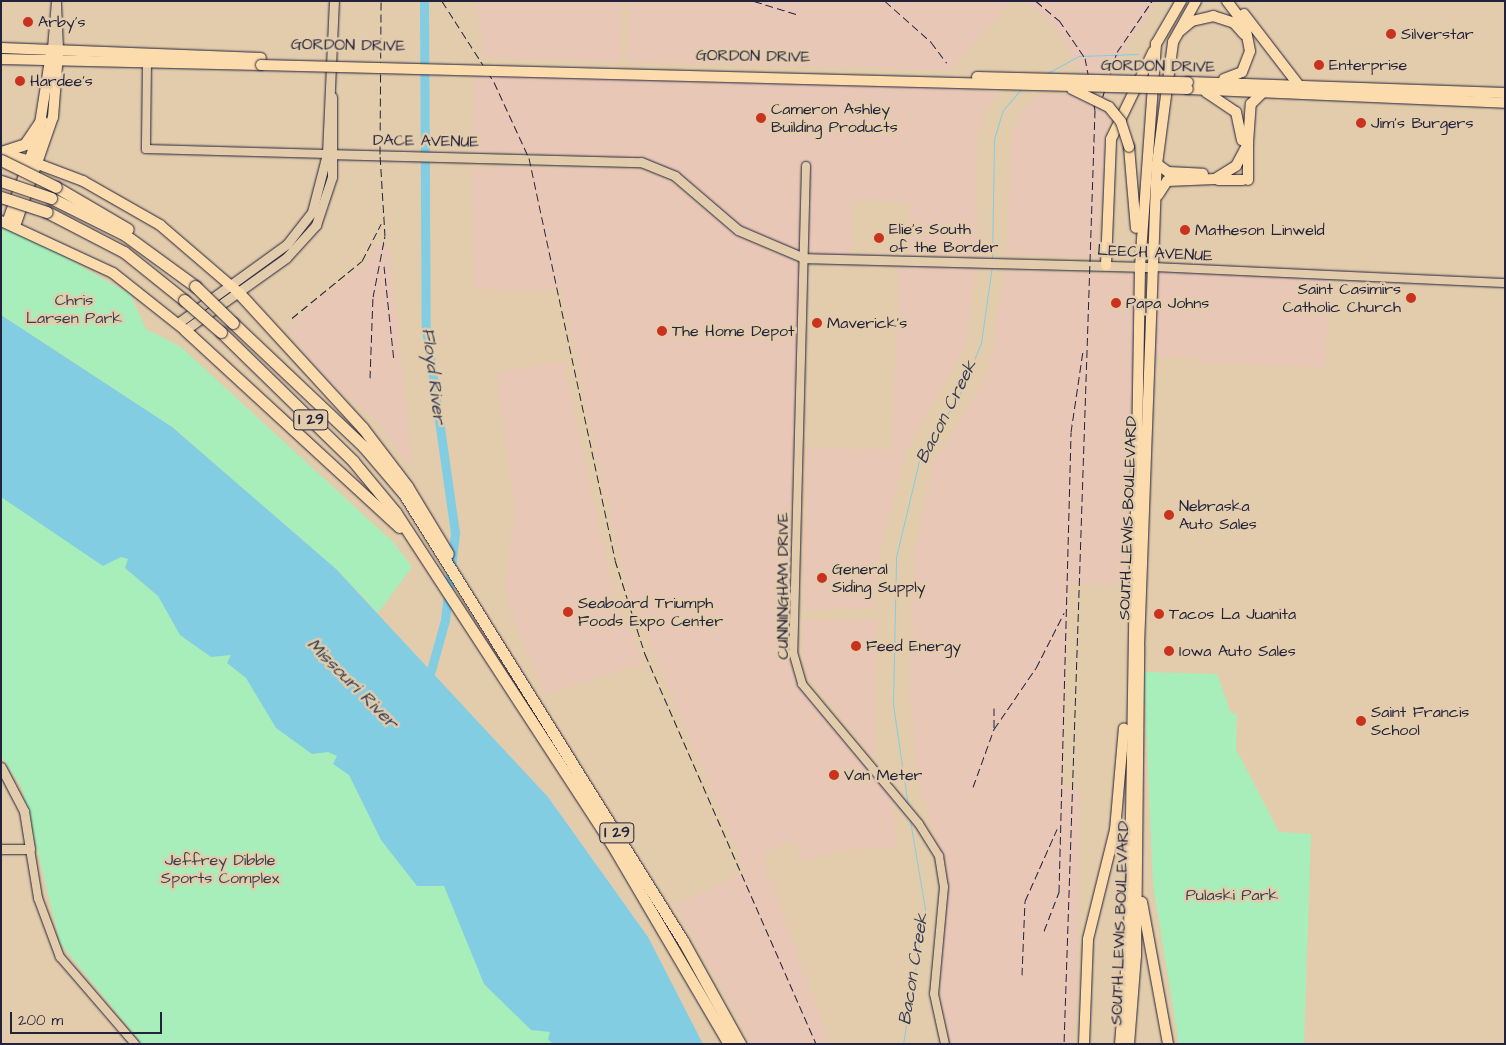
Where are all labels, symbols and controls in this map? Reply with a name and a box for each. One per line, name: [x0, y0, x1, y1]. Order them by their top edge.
place label: Arby's: [38, 12, 85, 32]
marker: Arby's: [22, 16, 34, 28]
place label: Silverstar: [1401, 24, 1473, 44]
marker: Silverstar: [1385, 28, 1397, 40]
street label: GORDON DRIVE: [291, 34, 405, 56]
street label: GORDON DRIVE: [696, 45, 810, 67]
street label: GORDON DRIVE: [1101, 55, 1215, 77]
place label: Enterprise: [1329, 55, 1407, 75]
marker: Enterprise: [1313, 59, 1325, 71]
place label: Hardee's: [30, 71, 93, 91]
marker: Hardee's: [14, 75, 26, 87]
place label: Cameron Ashley Building Products: [771, 99, 898, 137]
marker: Cameron Ashley Building Products: [755, 112, 767, 124]
place label: Jim's Burgers: [1371, 113, 1473, 133]
marker: Jim's Burgers: [1355, 117, 1367, 129]
street label: DACE AVENUE: [373, 130, 479, 152]
place label: Elie's South of the Border: [889, 219, 998, 257]
place label: Matheson Linweld: [1195, 220, 1325, 240]
marker: Matheson Linweld: [1179, 224, 1191, 236]
marker: Elie's South of the Border: [873, 232, 885, 244]
street label: LEECH AVENUE: [1097, 240, 1213, 266]
place label: Saint Casimirs Catholic Church: [1282, 279, 1401, 317]
park label: Chris Larsen Park: [26, 290, 122, 328]
marker: Saint Casimirs Catholic Church: [1405, 292, 1417, 304]
place label: Papa Johns: [1126, 293, 1209, 313]
marker: Papa Johns: [1110, 297, 1122, 309]
place label: Maverick's: [827, 313, 907, 333]
marker: Maverick's: [811, 317, 823, 329]
place label: The Home Depot: [672, 321, 795, 341]
marker: The Home Depot: [656, 325, 668, 337]
water label: Floyd River: [416, 327, 450, 425]
water label: Bacon Creek: [912, 357, 982, 467]
road number: I 29: [292, 408, 330, 432]
street label: SOUTH LEWIS BOULEVARD: [1115, 416, 1141, 620]
place label: Nebraska Auto Sales: [1179, 496, 1257, 534]
marker: Nebraska Auto Sales: [1163, 509, 1175, 521]
street label: CUNNINGHAM DRIVE: [773, 512, 793, 660]
place label: General Siding Supply: [832, 559, 926, 597]
marker: General Siding Supply: [816, 572, 828, 584]
place label: Seaboard Triumph Foods Expo Center: [578, 593, 723, 631]
place label: Tacos La Juanita: [1169, 604, 1296, 624]
marker: Seaboard Triumph Foods Expo Center: [562, 606, 574, 618]
marker: Tacos La Juanita: [1153, 608, 1165, 620]
water label: Missouri River: [302, 634, 402, 734]
place label: Feed Energy: [866, 636, 961, 656]
marker: Feed Energy: [850, 640, 862, 652]
place label: Iowa Auto Sales: [1179, 641, 1296, 661]
marker: Iowa Auto Sales: [1163, 645, 1175, 657]
place label: Saint Francis School: [1371, 702, 1469, 740]
marker: Saint Francis School: [1355, 715, 1367, 727]
place label: Van Meter: [844, 765, 922, 785]
marker: Van Meter: [828, 769, 840, 781]
road number: I 29: [598, 820, 636, 846]
street label: SOUTH LEWIS BOULEVARD: [1107, 821, 1133, 1025]
park label: Jeffrey Dibble Sports Complex: [161, 850, 279, 888]
park label: Pulaski Park: [1186, 885, 1278, 905]
water label: Bacon Creek: [895, 912, 933, 1026]
scale bar: [12, 1002, 165, 1034]
text: 200 m: [18, 1010, 63, 1031]

